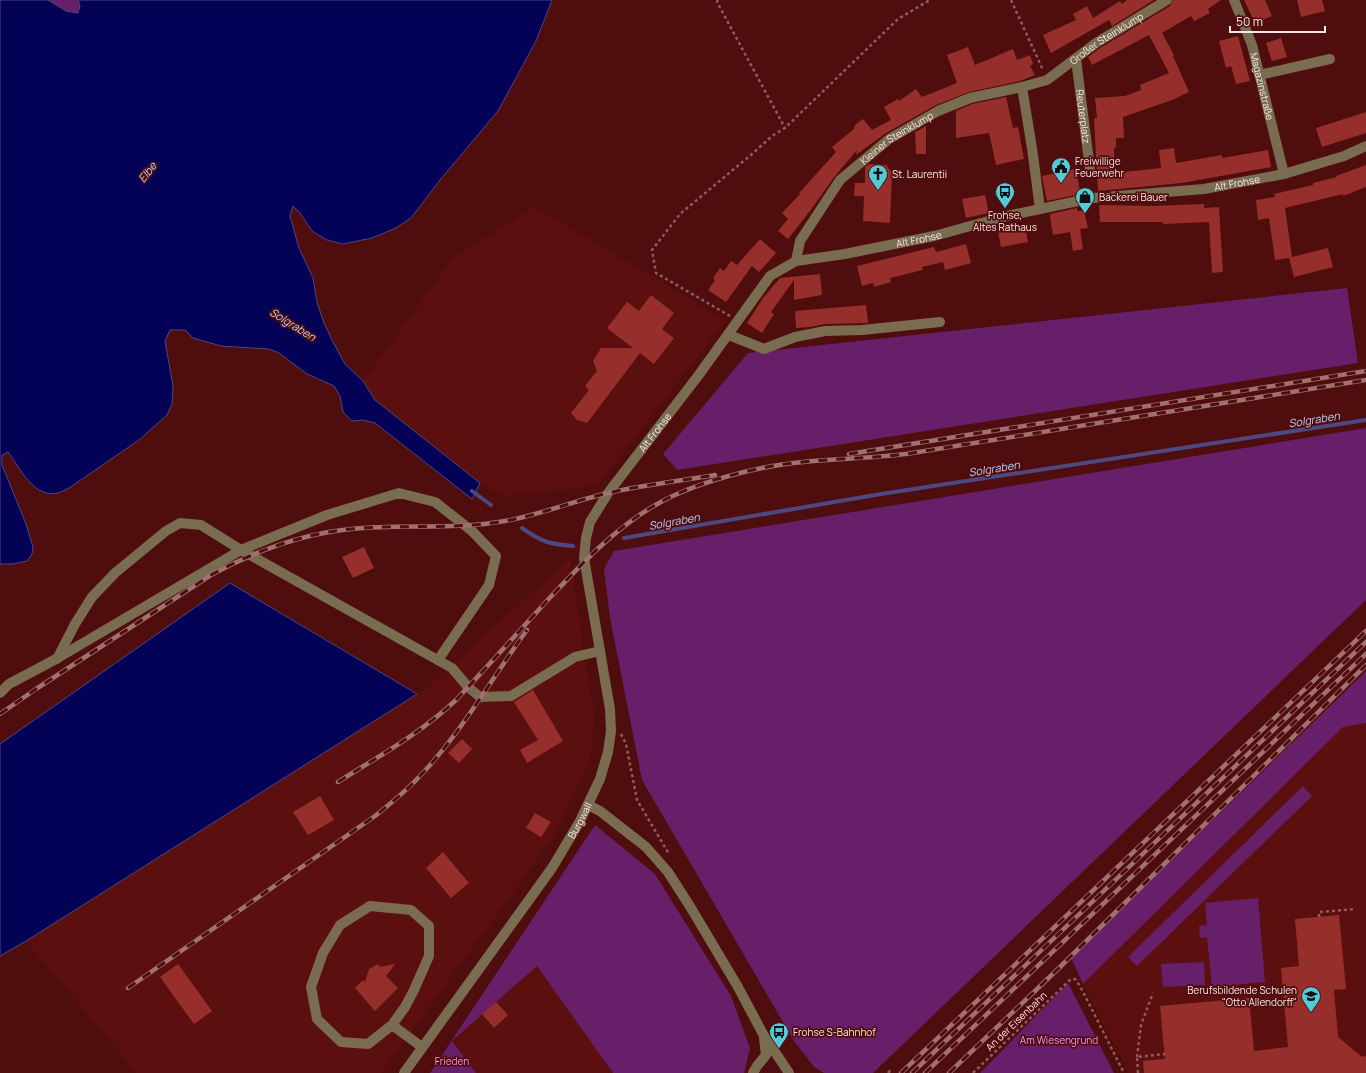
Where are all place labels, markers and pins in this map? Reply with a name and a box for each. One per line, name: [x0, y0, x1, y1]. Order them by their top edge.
place label: Freiwillige Feuerwehr: [1075, 154, 1124, 180]
public building icon: Freiwillige Feuerwehr: [1050, 156, 1072, 184]
church icon: St. Laurentii: [867, 163, 889, 191]
place label: St. Laurentii: [892, 167, 947, 181]
bus stop icon: Frohse, Altes Rathaus: [994, 181, 1016, 209]
shop icon: Bäckerei Bauer: [1074, 186, 1096, 214]
place label: Bäckerei Bauer: [1099, 190, 1168, 204]
place label: Frohse, Altes Rathaus: [973, 208, 1037, 234]
place label: Berufsbildende Schulen "Otto Allendorff": [1187, 983, 1297, 1009]
school or university icon: Berufsbildende Schulen "Otto Allendorff": [1300, 985, 1322, 1013]
bus stop icon: Frohse S-Bahnhof: [768, 1021, 790, 1049]
place label: Frohse S-Bahnhof: [793, 1025, 876, 1039]

